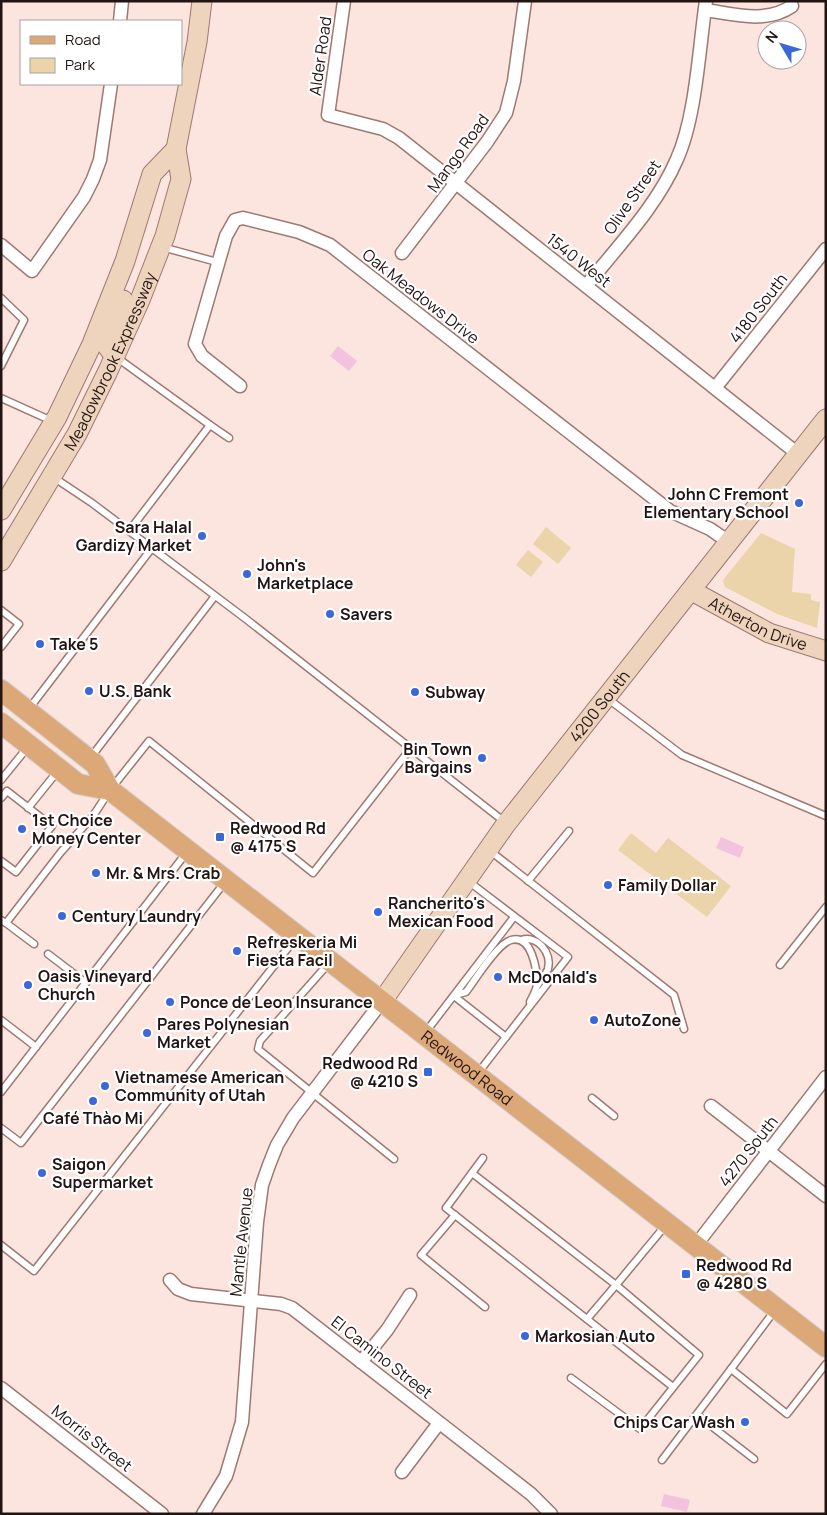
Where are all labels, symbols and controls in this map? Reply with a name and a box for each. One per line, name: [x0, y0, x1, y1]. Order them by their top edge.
street label: Alder Road: [304, 15, 336, 97]
legend: [20, 20, 182, 85]
north arrow: [757, 20, 807, 70]
text: N: [761, 27, 782, 47]
text: Road: [65, 29, 101, 50]
text: Park: [65, 54, 95, 75]
street label: Mango Road: [422, 109, 494, 197]
street label: Olive Street: [598, 155, 666, 239]
street label: 1540 West: [542, 228, 616, 292]
street label: Oak Meadows Drive: [358, 243, 484, 349]
street label: Meadowbrook Expressway: [59, 268, 161, 455]
street label: 4180 South: [724, 269, 792, 347]
place label: John C Fremont Elementary School: [644, 483, 789, 523]
marker: John C Fremont Elementary School: [793, 497, 805, 509]
place label: Sara Halal Gardizy Market: [76, 516, 192, 556]
marker: Sara Halal Gardizy Market: [196, 530, 208, 542]
place label: John's Marketplace: [257, 554, 354, 594]
marker: John's Marketplace: [241, 568, 253, 580]
street label: Atherton Drive: [705, 591, 810, 655]
place label: Savers: [340, 603, 393, 625]
marker: Savers: [324, 608, 336, 620]
place label: Take 5: [50, 633, 98, 655]
marker: Take 5: [34, 638, 46, 650]
street label: 4200 South: [564, 665, 634, 747]
place label: U.S. Bank: [99, 680, 172, 702]
place label: Subway: [425, 681, 485, 703]
marker: U.S. Bank: [83, 685, 95, 697]
marker: Subway: [409, 686, 421, 698]
place label: Bin Town Bargains: [403, 738, 472, 778]
marker: Bin Town Bargains: [476, 752, 488, 764]
place label: 1st Choice Money Center: [32, 809, 141, 849]
place label: Redwood Rd @ 4175 S: [230, 817, 326, 857]
marker: 1st Choice Money Center: [16, 823, 28, 835]
marker: Redwood Rd @ 4175 S: [214, 831, 226, 843]
place label: Mr. & Mrs. Crab: [106, 862, 220, 884]
marker: Mr. & Mrs. Crab: [90, 867, 102, 879]
place label: Family Dollar: [618, 874, 716, 896]
marker: Family Dollar: [602, 879, 614, 891]
place label: Rancherito's Mexican Food: [388, 892, 494, 932]
place label: Century Laundry: [72, 905, 201, 927]
marker: Rancherito's Mexican Food: [372, 906, 384, 918]
marker: Century Laundry: [56, 910, 68, 922]
place label: Refreskeria Mi Fiesta Facil: [247, 931, 357, 971]
marker: Refreskeria Mi Fiesta Facil: [231, 945, 243, 957]
place label: Oasis Vineyard Church: [38, 965, 152, 1005]
place label: McDonald's: [508, 966, 597, 988]
marker: McDonald's: [492, 971, 504, 983]
marker: Oasis Vineyard Church: [22, 979, 34, 991]
place label: Ponce de Leon Insurance: [180, 991, 373, 1013]
marker: Ponce de Leon Insurance: [164, 996, 176, 1008]
place label: AutoZone: [604, 1009, 681, 1031]
place label: Pares Polynesian Market: [157, 1013, 289, 1053]
marker: AutoZone: [588, 1014, 600, 1026]
street label: Redwood Road: [417, 1025, 517, 1110]
marker: Pares Polynesian Market: [141, 1027, 153, 1039]
place label: Redwood Rd @ 4210 S: [322, 1052, 418, 1092]
place label: Vietnamese American Community of Utah: [115, 1066, 284, 1106]
marker: Redwood Rd @ 4210 S: [422, 1066, 434, 1078]
marker: Vietnamese American Community of Utah: [99, 1080, 111, 1092]
marker: Café Thào Mi: [87, 1095, 99, 1107]
place label: Café Thào Mi: [43, 1107, 143, 1129]
street label: 4270 South: [713, 1111, 783, 1191]
place label: Saigon Supermarket: [52, 1153, 153, 1193]
marker: Saigon Supermarket: [36, 1167, 48, 1179]
street label: Mantle Avenue: [224, 1186, 258, 1298]
place label: Redwood Rd @ 4280 S: [696, 1254, 792, 1294]
marker: Redwood Rd @ 4280 S: [680, 1268, 692, 1280]
street label: El Camino Street: [327, 1311, 437, 1403]
place label: Markosian Auto: [535, 1325, 655, 1347]
marker: Markosian Auto: [519, 1330, 531, 1342]
street label: Morris Street: [47, 1400, 137, 1476]
place label: Chips Car Wash: [614, 1411, 735, 1433]
marker: Chips Car Wash: [739, 1416, 751, 1428]

